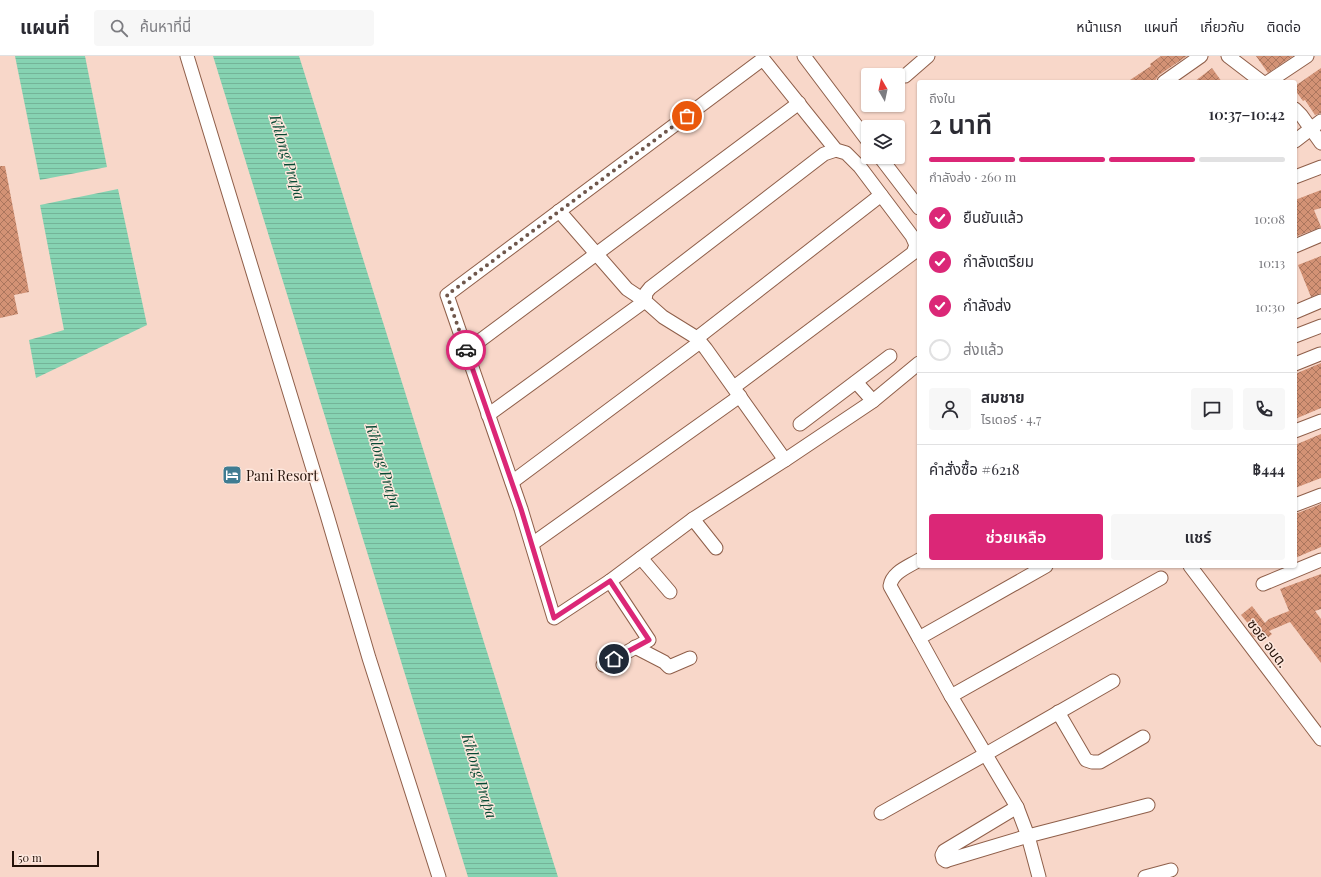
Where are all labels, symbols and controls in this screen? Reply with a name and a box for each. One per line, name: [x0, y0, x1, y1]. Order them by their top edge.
search box: [94, 10, 374, 46]
text: แผนที่: [20, 13, 70, 39]
text: ค้นหาที่นี่: [140, 16, 191, 36]
icon: search: [108, 17, 130, 39]
text: หน้าแรก: [1076, 17, 1122, 36]
text: แผนที่: [1144, 17, 1178, 36]
text: เกี่ยวกับ: [1200, 17, 1245, 36]
text: ติดต่อ: [1267, 17, 1301, 36]
north arrow: [861, 68, 905, 112]
map controls: [861, 68, 905, 164]
text: ถึงใน: [929, 89, 955, 106]
pin: [670, 99, 704, 133]
text: 10:37–10:42: [1209, 104, 1285, 124]
icon: bag: [676, 105, 698, 127]
text: 2 นาที: [929, 106, 992, 141]
water label: Khlong Prapa: [265, 111, 310, 202]
button: layers: [861, 120, 905, 164]
text: กำลังส่ง · 260 m: [929, 168, 1016, 185]
icon: check: [929, 207, 951, 229]
text: ยืนยันแล้ว: [963, 207, 1024, 227]
text: 10:08: [1254, 210, 1285, 227]
icon: check: [929, 251, 951, 273]
text: กำลังเตรียม: [963, 251, 1034, 271]
text: 10:13: [1258, 254, 1285, 271]
icon: check: [929, 295, 951, 317]
text: กำลังส่ง: [963, 295, 1011, 315]
text: 10:30: [1255, 298, 1285, 315]
courier: [446, 330, 486, 370]
icon: car: [455, 339, 477, 361]
text: ส่งแล้ว: [963, 339, 1004, 359]
text: สมชาย: [981, 387, 1025, 407]
button: person: [929, 388, 971, 430]
button: chat: [1191, 388, 1233, 430]
button: phone: [1243, 388, 1285, 430]
text: ไรเดอร์ · 4.7: [981, 410, 1041, 427]
water label: Khlong Prapa: [361, 420, 406, 511]
text: คำสั่งซื้อ #6218: [929, 459, 1019, 479]
text: ฿444: [1253, 459, 1285, 479]
hotel icon: Pani Resort: [221, 464, 243, 486]
place label: Pani Resort: [246, 466, 319, 485]
button: ช่วยเหลือ: [929, 514, 1103, 560]
button: แชร์: [1111, 514, 1285, 560]
street label: ซอย อบต.: [1243, 615, 1293, 671]
pin: [597, 642, 631, 676]
icon: home: [603, 648, 625, 670]
water label: Khlong Prapa: [457, 730, 502, 821]
scale bar: [12, 849, 99, 868]
text: 50 m: [18, 850, 42, 865]

